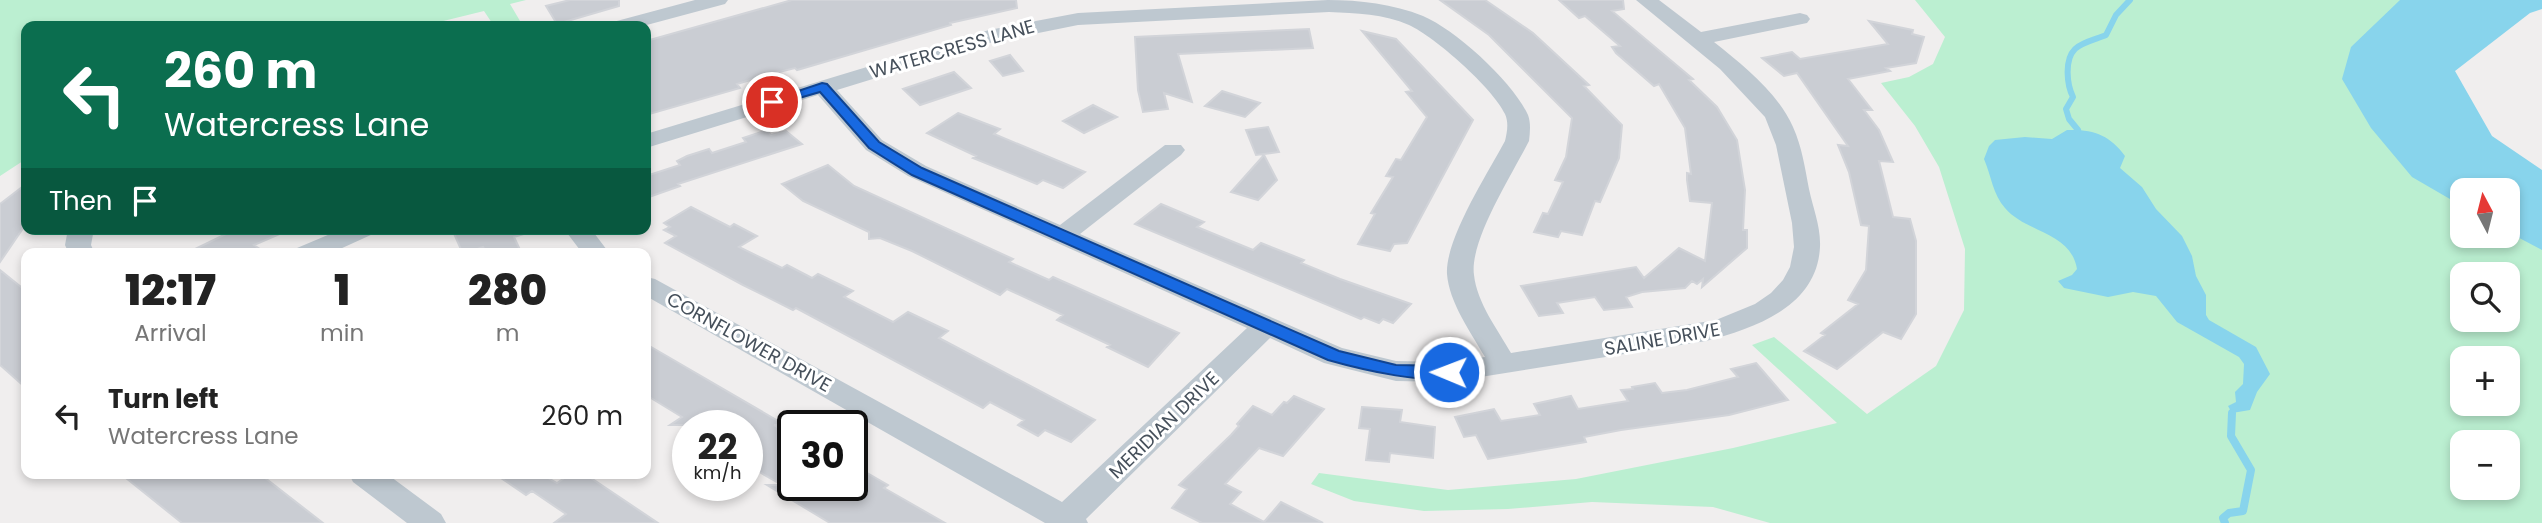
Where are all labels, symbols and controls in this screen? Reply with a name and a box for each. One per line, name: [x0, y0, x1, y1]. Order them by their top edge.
street label: WATERCRESS LANE: [866, 13, 1038, 85]
text: 260 m: [164, 37, 317, 105]
icon: left: [49, 49, 140, 140]
pin: [742, 72, 802, 132]
icon: arrive: [753, 83, 791, 121]
text: Watercress Lane: [164, 102, 429, 147]
north arrow: [2450, 178, 2520, 248]
map controls: [2450, 178, 2520, 500]
icon: arrive: [126, 182, 164, 220]
text: Then: [49, 183, 112, 219]
text: 12:17: [125, 261, 216, 320]
text: 1: [334, 261, 350, 320]
text: 280: [468, 261, 547, 320]
button: search: [2450, 262, 2520, 332]
street label: CORNFLOWER DRIVE: [662, 285, 836, 399]
street label: SALINE DRIVE: [1602, 316, 1722, 362]
text: Arrival: [134, 317, 207, 349]
text: min: [320, 317, 364, 349]
text: m: [496, 317, 519, 349]
position arrow: [1412, 335, 1486, 409]
button: +: [2450, 346, 2520, 416]
street label: MERIDIAN DRIVE: [1103, 365, 1225, 485]
text: Turn left: [108, 381, 219, 417]
icon: left: [49, 397, 87, 435]
text: 260 m: [541, 398, 623, 434]
speed limit sign: 30: [777, 410, 868, 501]
text: Watercress Lane: [108, 420, 299, 452]
text: 22: [698, 422, 737, 471]
button: −: [2450, 430, 2520, 500]
text: km/h: [694, 460, 741, 485]

